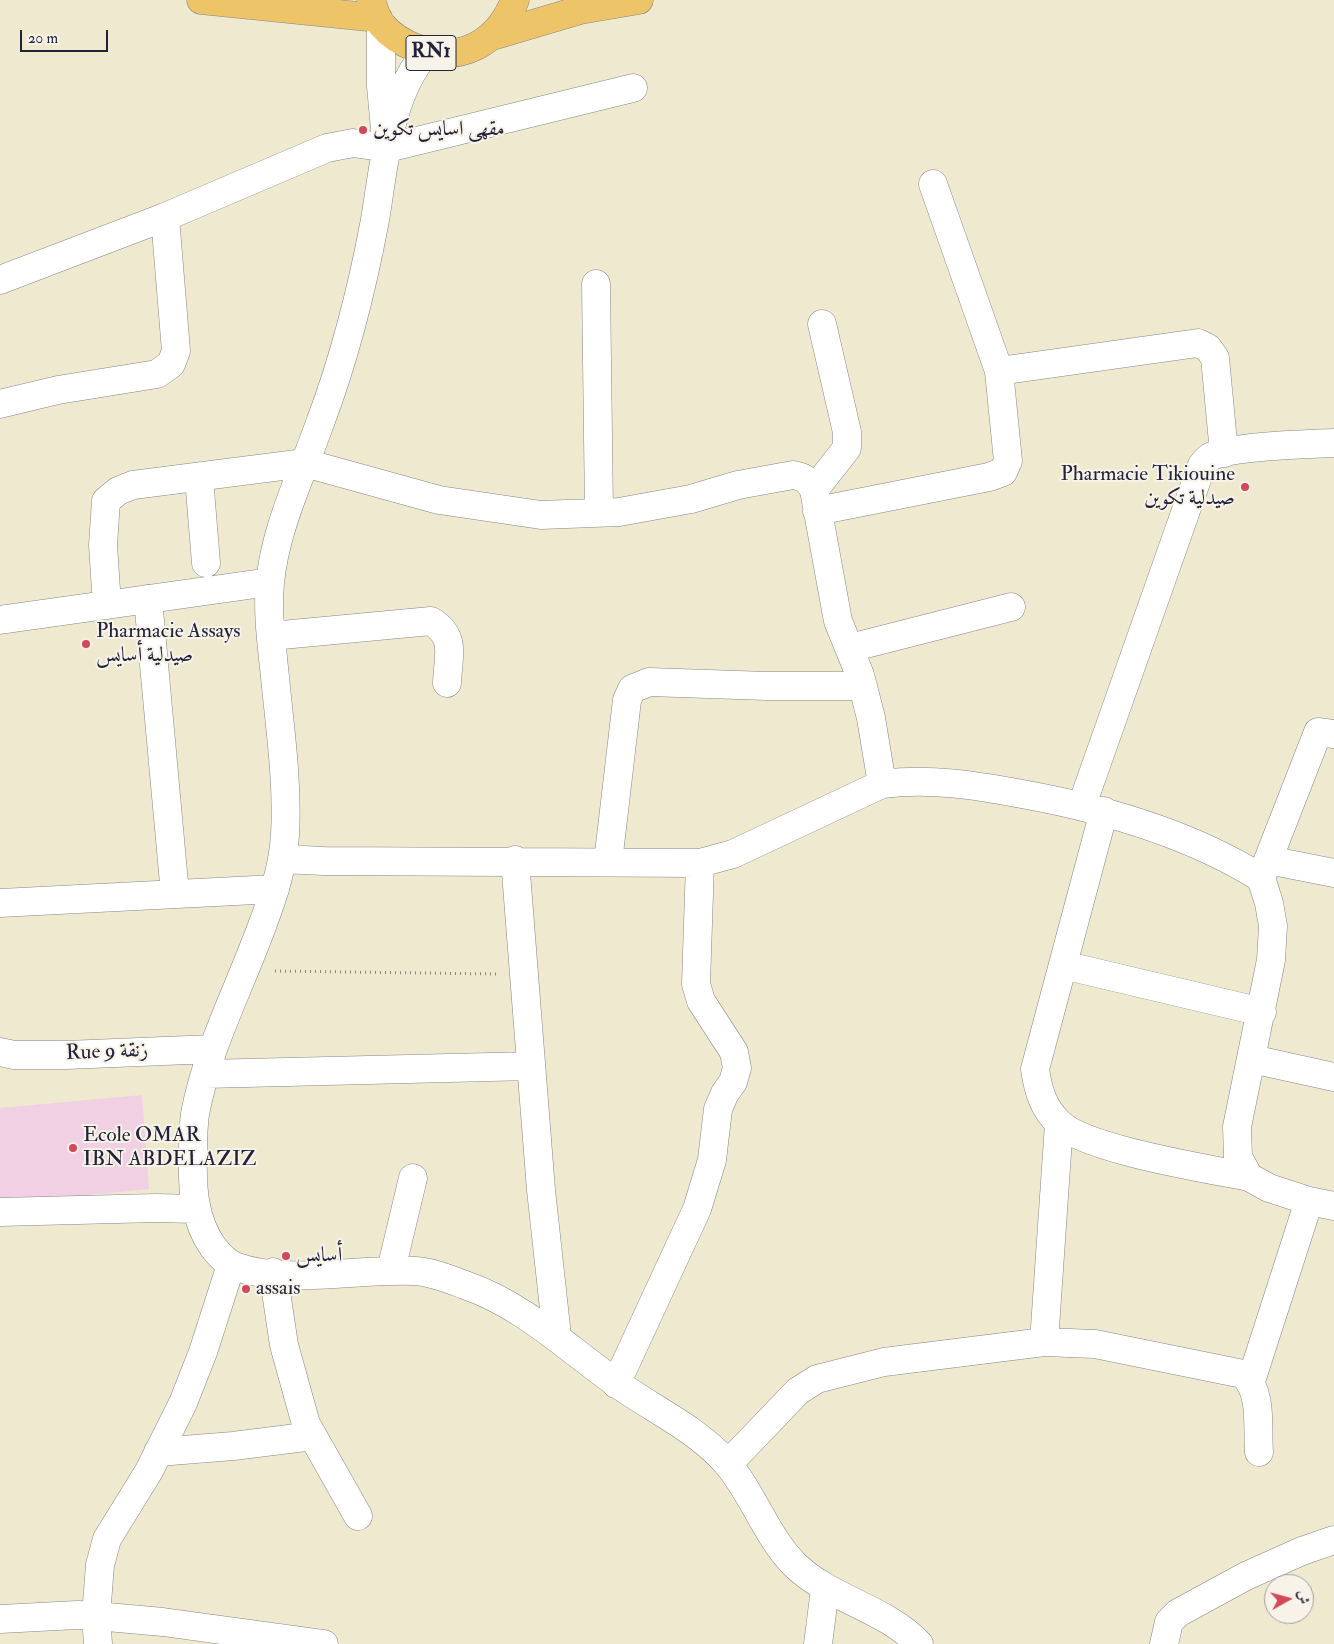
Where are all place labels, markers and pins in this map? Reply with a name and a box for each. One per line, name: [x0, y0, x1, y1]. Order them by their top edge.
place label: مقهى اسايس تكوين: [373, 117, 505, 143]
marker: مقهى اسايس تكوين: [357, 124, 369, 136]
place label: Pharmacie Tikiouine صيدلية تكوين: [1061, 462, 1235, 512]
marker: Pharmacie Tikiouine صيدلية تكوين: [1239, 481, 1251, 493]
place label: Pharmacie Assays صيدلية أسايس: [96, 619, 240, 669]
marker: Pharmacie Assays صيدلية أسايس: [80, 638, 92, 650]
place label: Ecole OMAR IBN ABDELAZIZ: [83, 1123, 256, 1173]
marker: Ecole OMAR IBN ABDELAZIZ: [67, 1142, 79, 1154]
place label: أسايس: [296, 1243, 342, 1269]
marker: أسايس: [280, 1250, 292, 1262]
place label: assais: [256, 1276, 300, 1302]
marker: assais: [240, 1283, 252, 1295]

